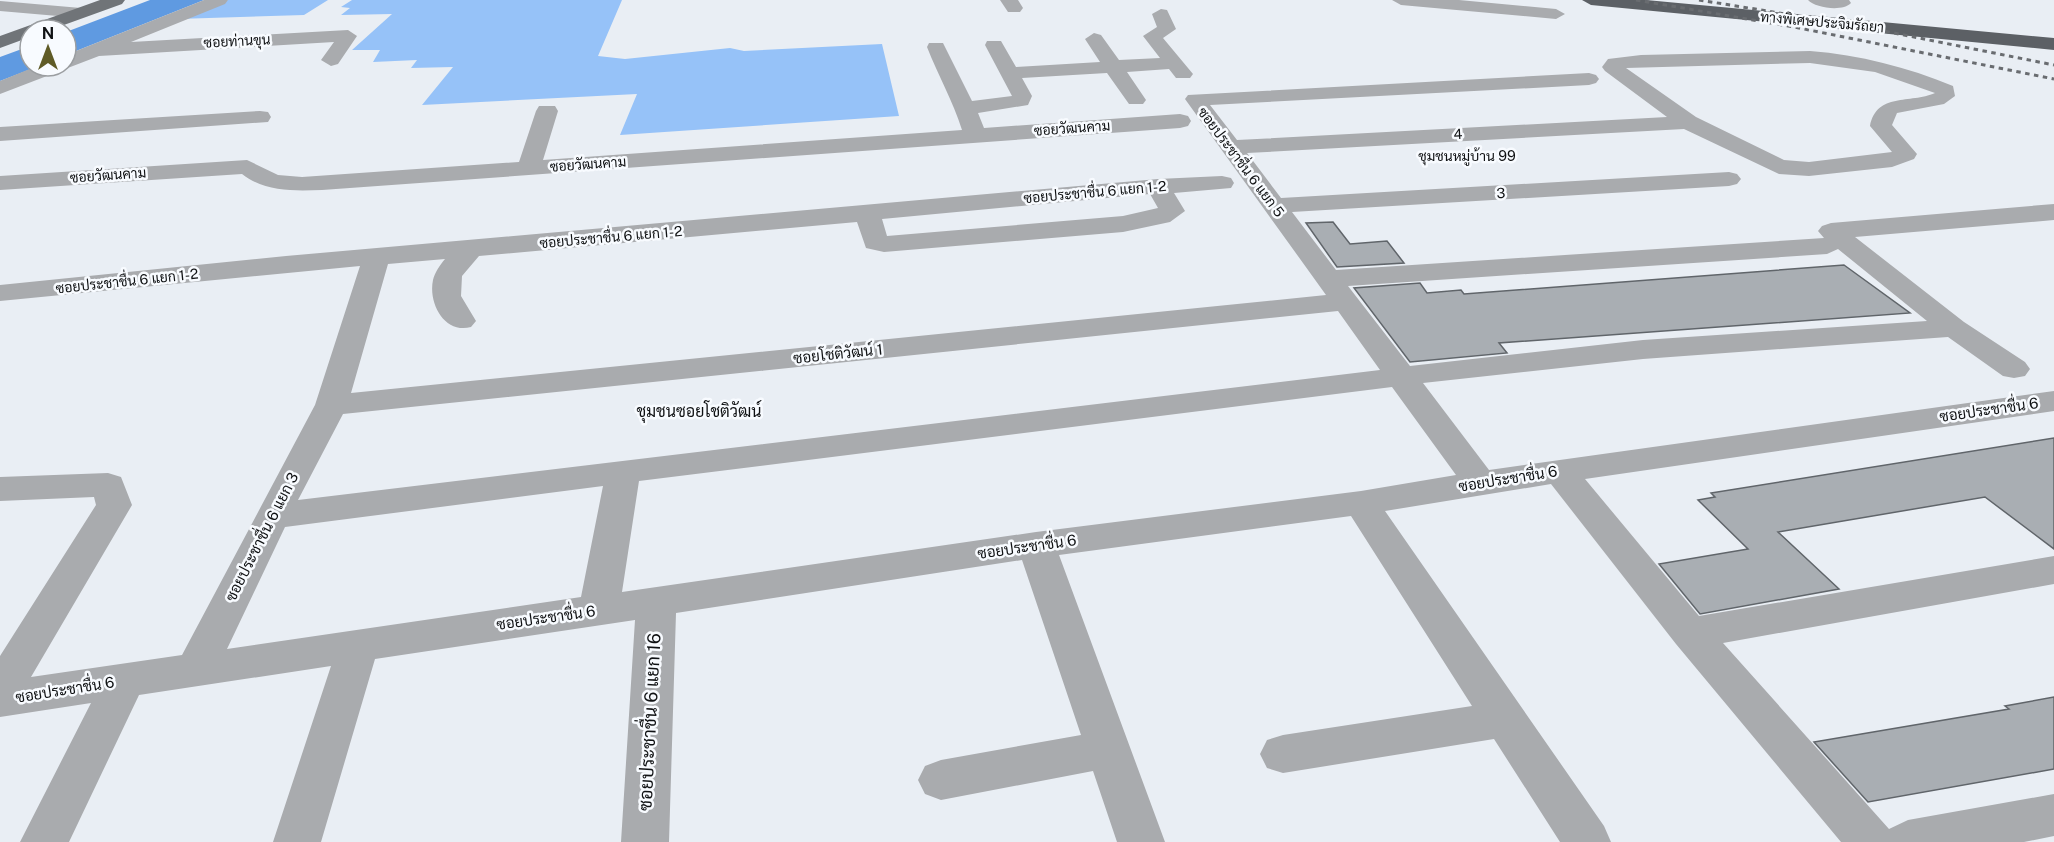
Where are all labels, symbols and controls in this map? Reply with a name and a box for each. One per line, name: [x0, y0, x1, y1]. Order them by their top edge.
street label: ทางพิเศษประจิมรัถยา: [1759, 9, 1885, 35]
north arrow: [18, 18, 78, 78]
text: N: [42, 24, 54, 43]
street label: ซอยท่านขุน: [203, 31, 271, 53]
street label: ซอยประชาชื่น 6 แยก 5: [1195, 102, 1291, 220]
street label: ซอยวัฒนคาม: [1033, 117, 1111, 139]
street label: 4: [1453, 126, 1463, 142]
district label: ชุมชนหมู่บ้าน 99: [1418, 147, 1516, 166]
street label: ซอยวัฒนคาม: [549, 153, 627, 175]
street label: ซอยวัฒนคาม: [69, 164, 147, 186]
street label: ซอยประชาชื่น 6 แยก 1-2: [1023, 174, 1167, 206]
street label: 3: [1496, 185, 1506, 201]
street label: ซอยประชาชื่น 6 แยก 1-2: [539, 219, 683, 251]
street label: ซอยประชาชื่น 6 แยก 1-2: [54, 262, 199, 296]
street label: ซอยโชติวัฒน์ 1: [792, 339, 884, 367]
street label: ซอยประชาชื่น 6: [1938, 388, 2039, 425]
district label: ชุมชนซอยโชติวัฒน์: [637, 399, 761, 423]
street label: ซอยประชาชื่น 6: [1456, 456, 1558, 495]
street label: ซอยประชาชื่น 6 แยก 3: [216, 467, 301, 604]
street label: ซอยประชาชื่น 6: [976, 525, 1077, 562]
street label: ซอยประชาชื่น 6: [495, 596, 596, 633]
street label: ซอยประชาชื่น 6 แยก 16: [629, 632, 665, 811]
street label: ซอยประชาชื่น 6: [13, 667, 115, 706]

